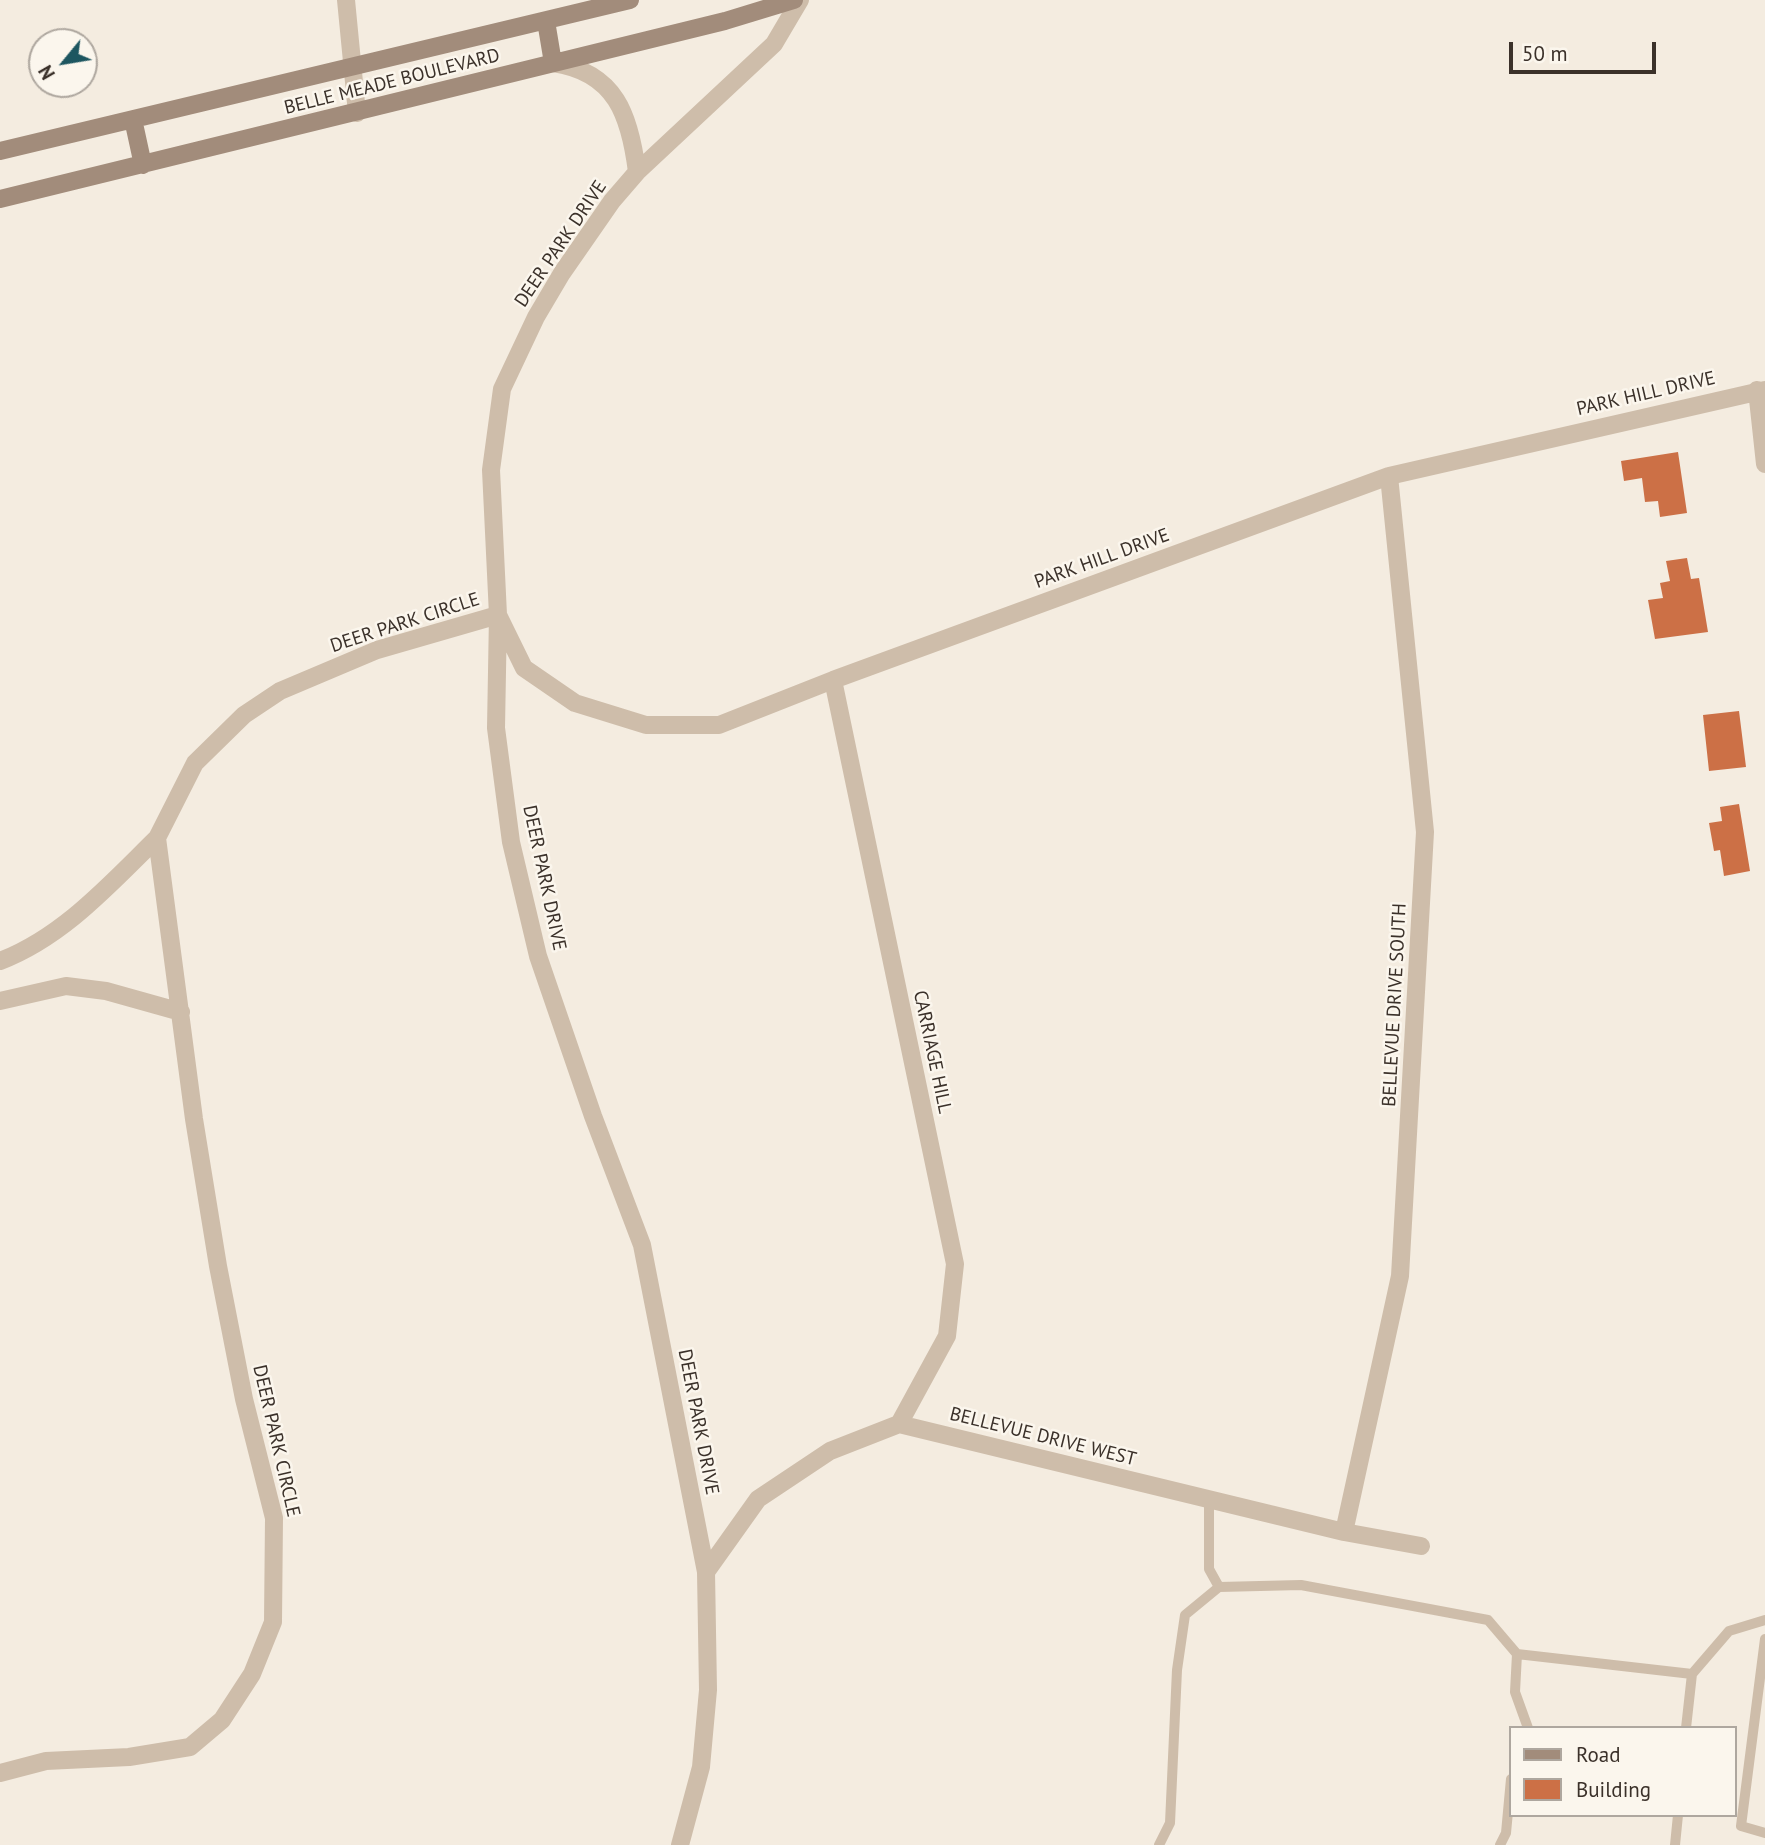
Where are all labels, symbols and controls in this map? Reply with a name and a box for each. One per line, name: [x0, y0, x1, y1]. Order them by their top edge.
north arrow: [28, 28, 98, 98]
scale bar: [1513, 28, 1660, 72]
text: 50 m: [1522, 40, 1568, 67]
street label: BELLE MEADE BOULEVARD: [282, 44, 502, 120]
text: N: [33, 61, 60, 84]
street label: DEER PARK DRIVE: [510, 176, 612, 312]
street label: PARK HILL DRIVE: [1574, 367, 1718, 421]
street label: PARK HILL DRIVE: [1031, 524, 1173, 594]
street label: DEER PARK CIRCLE: [328, 588, 482, 658]
street label: DEER PARK DRIVE: [517, 803, 571, 953]
street label: BELLEVUE DRIVE SOUTH: [1378, 903, 1412, 1107]
street label: CARRIAGE HILL: [908, 988, 956, 1116]
street label: DEER PARK DRIVE: [673, 1347, 723, 1497]
street label: DEER PARK CIRCLE: [247, 1363, 305, 1519]
street label: BELLEVUE DRIVE WEST: [947, 1403, 1139, 1471]
legend: [1510, 1726, 1737, 1817]
text: Road: [1576, 1741, 1620, 1768]
text: Building: [1576, 1776, 1651, 1803]

